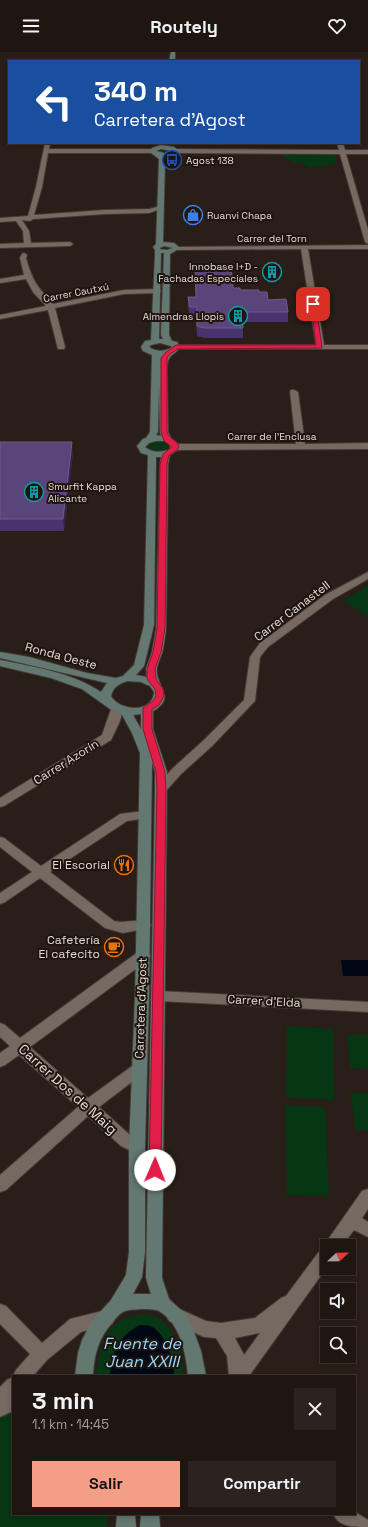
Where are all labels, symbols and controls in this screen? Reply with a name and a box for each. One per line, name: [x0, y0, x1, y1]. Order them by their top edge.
icon: menu: [20, 15, 42, 37]
text: Routely: [150, 15, 218, 38]
icon: heart: [326, 15, 348, 37]
text: 340 m: [94, 73, 178, 109]
icon: left: [28, 76, 80, 128]
text: Carretera d'Agost: [94, 108, 246, 131]
bus stop icon: Agost 138: [161, 149, 183, 171]
place label: Agost 138: [186, 154, 234, 167]
shop icon: Ruanvi Chapa: [182, 204, 204, 226]
place label: Ruanvi Chapa: [207, 209, 272, 222]
street label: Carrer del Torn: [237, 232, 307, 245]
place label: Innobase I+D - Fachadas Especiales: [158, 260, 258, 285]
building icon: Innobase I+D - Fachadas Especiales: [261, 261, 283, 283]
street label: Carrer Cautxú: [42, 280, 110, 305]
pin: [296, 287, 330, 321]
icon: arrive: [302, 293, 324, 315]
building icon: Almendras Llopis: [227, 305, 249, 327]
place label: Almendras Llopis: [143, 310, 224, 323]
street label: Carrer de l'Enclusa: [228, 430, 317, 443]
place label: Smurfit Kappa Alicante: [48, 480, 117, 505]
building icon: Smurfit Kappa Alicante: [23, 481, 45, 503]
street label: Carrer Canastell: [251, 577, 333, 645]
street label: Ronda Oeste: [23, 639, 99, 673]
street label: Carrer Azorín: [30, 736, 102, 788]
restaurant icon: El Escorial: [113, 854, 135, 876]
place label: El Escorial: [52, 857, 110, 873]
place label: Cafetería El cafecito: [39, 932, 100, 962]
cafe icon: Cafetería El cafecito: [103, 936, 125, 958]
street label: Carretera d'Agost: [131, 957, 151, 1059]
street label: Carrer d’Elda: [227, 991, 301, 1011]
street label: Carrer Dos de Maig: [15, 1040, 121, 1138]
position arrow: [134, 1149, 176, 1191]
north arrow: [320, 1239, 356, 1275]
map controls: [320, 1239, 356, 1363]
button: sound: [320, 1283, 356, 1319]
button: search: [320, 1327, 356, 1363]
water label: Fuente de Juan XXIII: [103, 1333, 181, 1372]
text: 3 min: [32, 1385, 94, 1416]
button: close: [294, 1388, 336, 1430]
text: 1.1 km · 14:45: [32, 1416, 109, 1433]
button: Salir: [32, 1461, 180, 1507]
button: Compartir: [188, 1461, 336, 1507]

